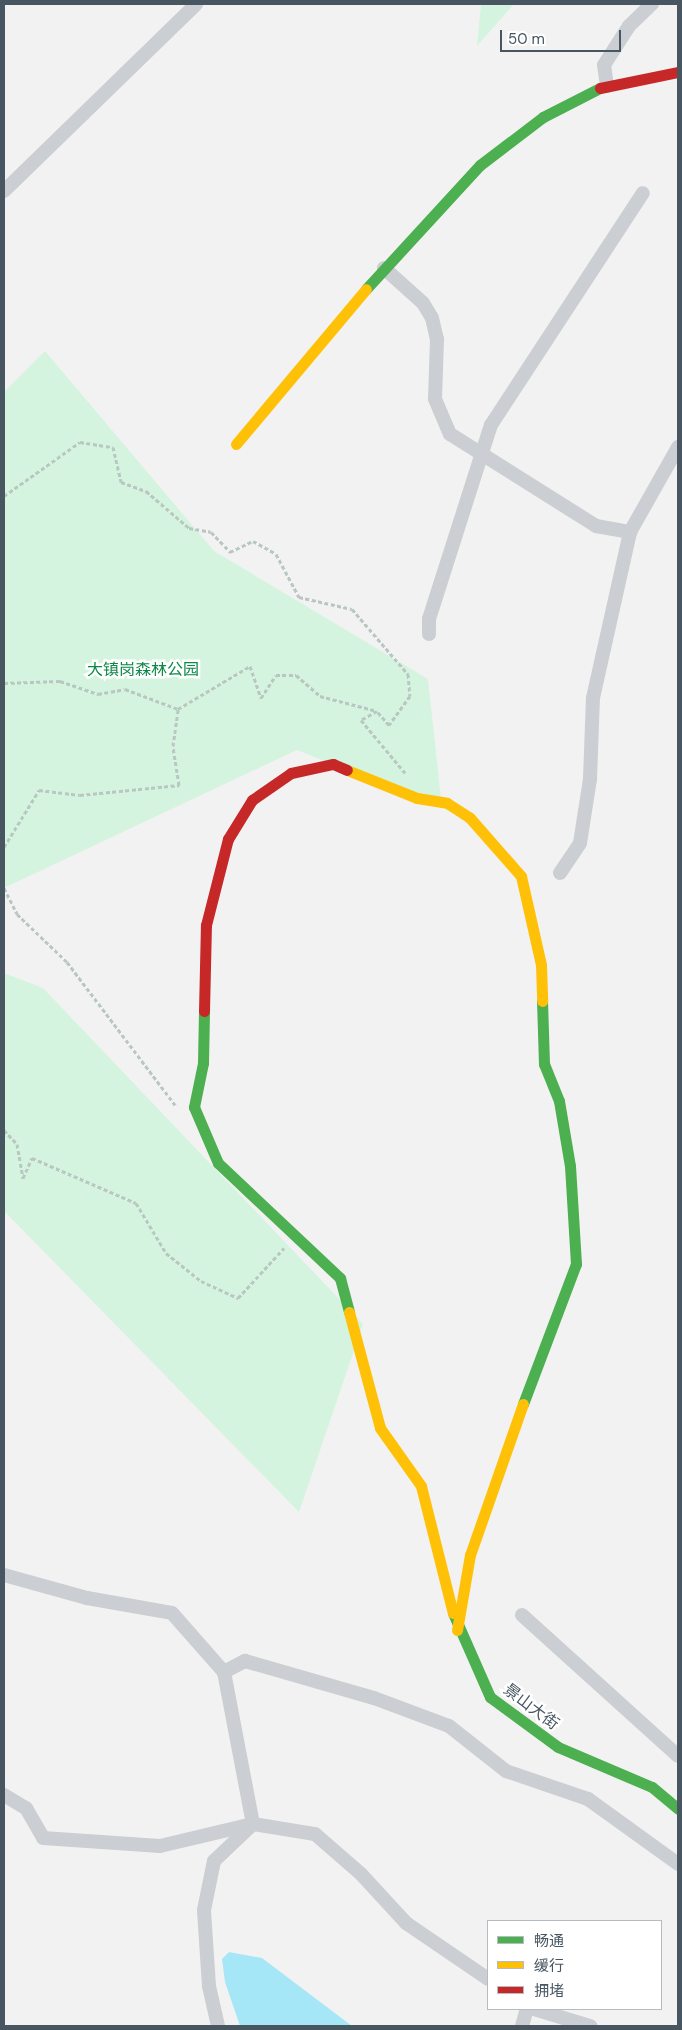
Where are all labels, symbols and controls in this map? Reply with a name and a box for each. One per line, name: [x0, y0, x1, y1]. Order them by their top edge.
scale bar: [502, 20, 623, 52]
text: 50 m: [508, 29, 545, 49]
park label: 大镇岗森林公园: [87, 660, 199, 680]
street label: 景山大街: [500, 1680, 562, 1734]
legend: [487, 1920, 662, 2010]
text: 畅通: [534, 1931, 564, 1951]
text: 缓行: [534, 1956, 564, 1976]
text: 拥堵: [534, 1981, 564, 2001]

